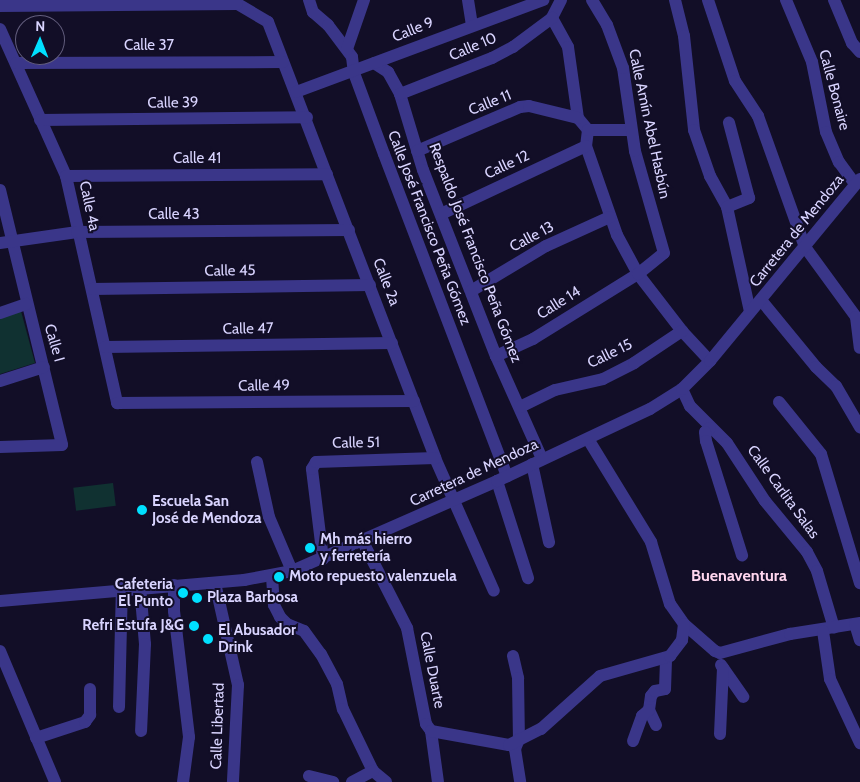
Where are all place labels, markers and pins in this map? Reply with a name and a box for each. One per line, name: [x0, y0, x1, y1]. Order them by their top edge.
place label: Escuela San José de Mendoza: [152, 492, 262, 527]
marker: Escuela San José de Mendoza: [136, 504, 148, 516]
place label: Mh más hierro y ferretería: [320, 530, 412, 565]
marker: Mh más hierro y ferretería: [304, 542, 316, 554]
place label: Moto repuesto valenzuela: [289, 568, 457, 586]
marker: Moto repuesto valenzuela: [273, 571, 285, 583]
place label: Cafeteria El Punto: [115, 575, 173, 610]
marker: Cafeteria El Punto: [177, 587, 189, 599]
place label: Plaza Barbosa: [207, 589, 298, 607]
marker: Plaza Barbosa: [191, 592, 203, 604]
place label: Refri Estufa J&G: [82, 617, 184, 635]
marker: Refri Estufa J&G: [188, 620, 200, 632]
place label: El Abusador Drink: [218, 621, 296, 656]
marker: El Abusador Drink: [202, 633, 214, 645]

